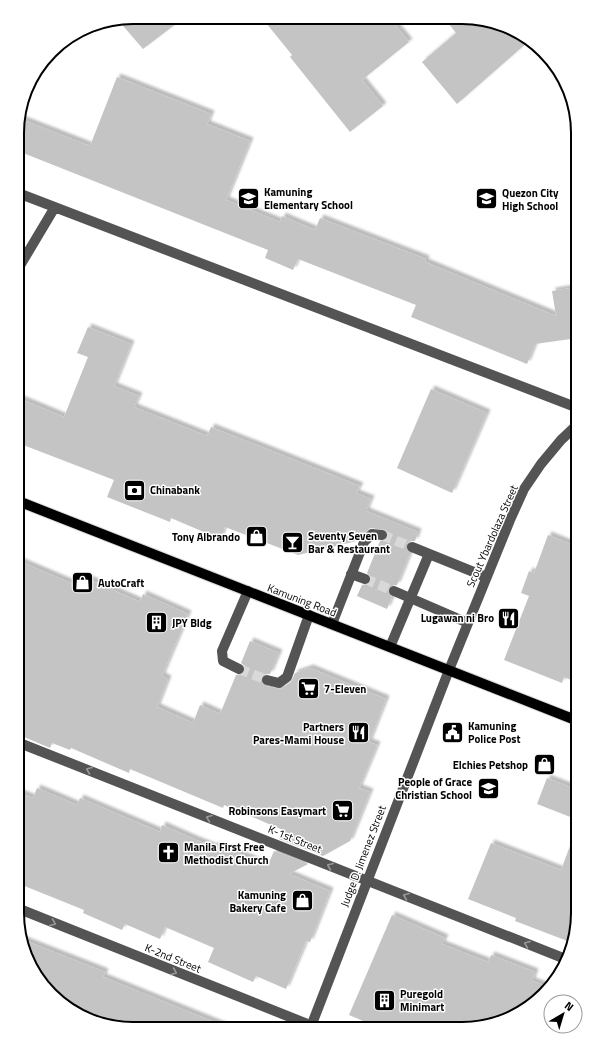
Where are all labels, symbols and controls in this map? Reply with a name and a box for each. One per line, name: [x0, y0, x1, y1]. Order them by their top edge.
place label: Kamuning Elementary School: [264, 184, 353, 213]
school or university icon: Kamuning Elementary School: [236, 185, 262, 211]
place label: Quezon City High School: [502, 185, 559, 214]
school or university icon: Quezon City High School: [474, 186, 500, 212]
bank icon: Chinabank: [121, 477, 147, 503]
place label: Chinabank: [150, 482, 200, 498]
street label: Scout Ybardolaza Street: [462, 482, 522, 590]
shop icon: Tony Albrando: [243, 524, 269, 550]
place label: Seventy Seven Bar & Restaurant: [308, 528, 390, 557]
place label: Tony Albrando: [172, 529, 240, 545]
bar icon: Seventy Seven Bar & Restaurant: [279, 529, 305, 555]
shop icon: AutoCraft: [69, 570, 95, 596]
place label: AutoCraft: [98, 575, 144, 591]
street label: Kamuning Road: [265, 579, 339, 621]
restaurant icon: Lugawan ni Bro: [496, 605, 522, 631]
building icon: JPY Bldg: [144, 610, 170, 636]
place label: Lugawan ni Bro: [421, 610, 494, 626]
place label: JPY Bldg: [172, 615, 212, 631]
supermarket icon: 7-Eleven: [295, 676, 321, 702]
place label: 7-Eleven: [324, 681, 366, 697]
place label: Kamuning Police Post: [468, 718, 521, 747]
place label: Partners Pares-Mami House: [253, 719, 344, 748]
public building icon: Kamuning Police Post: [439, 719, 465, 745]
restaurant icon: Partners Pares-Mami House: [346, 720, 372, 746]
shop icon: Elchies Petshop: [531, 752, 557, 778]
place label: Elchies Petshop: [453, 757, 528, 773]
one-way arrow: [85, 767, 93, 775]
place label: People of Grace Christian School: [395, 774, 472, 803]
school or university icon: People of Grace Christian School: [475, 775, 501, 801]
supermarket icon: Robinsons Easymart: [329, 798, 355, 824]
place label: Robinsons Easymart: [228, 803, 326, 819]
street label: Judge D. Jimenez Street: [336, 803, 390, 909]
one-way arrow: [206, 815, 214, 823]
street label: K-1st Street: [266, 821, 324, 857]
place label: Manila First Free Methodist Church: [184, 839, 269, 868]
church icon: Manila First Free Methodist Church: [155, 840, 181, 866]
one-way arrow: [327, 862, 334, 870]
place label: Kamuning Bakery Cafe: [229, 887, 286, 916]
shop icon: Kamuning Bakery Cafe: [289, 888, 315, 914]
one-way arrow: [403, 893, 411, 901]
one-way arrow: [49, 918, 57, 926]
street label: K-2nd Street: [142, 939, 204, 977]
one-way arrow: [524, 941, 532, 949]
one-way arrow: [170, 967, 177, 975]
place label: Puregold Minimart: [400, 986, 444, 1015]
building icon: Puregold Minimart: [372, 987, 398, 1013]
north arrow: [543, 994, 583, 1034]
text: N: [561, 997, 577, 1015]

